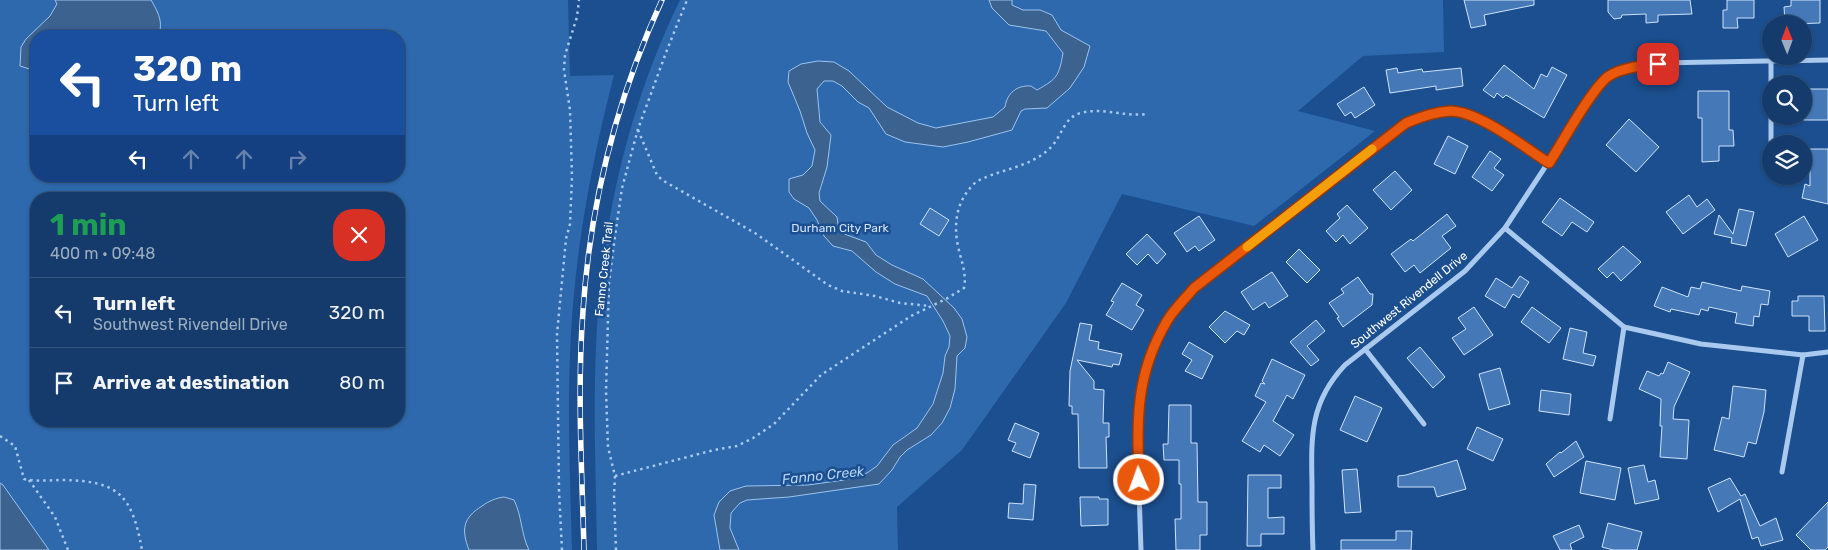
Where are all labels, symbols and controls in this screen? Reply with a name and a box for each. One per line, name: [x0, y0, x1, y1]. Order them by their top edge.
north arrow: [1762, 15, 1812, 65]
map controls: [1762, 15, 1812, 185]
pin: [1637, 43, 1679, 85]
text: 320 m: [133, 48, 242, 90]
icon: left: [50, 50, 115, 115]
icon: arrive: [1644, 50, 1672, 78]
button: search: [1762, 75, 1812, 125]
text: Turn left: [133, 90, 219, 117]
button: layers: [1762, 135, 1812, 185]
icon: left: [124, 145, 152, 173]
icon: ahead: [177, 145, 205, 173]
icon: ahead: [230, 145, 258, 173]
icon: right: [283, 145, 311, 173]
text: 1 min: [50, 207, 127, 243]
button: close: [333, 209, 385, 261]
street label: Fanno Creek Trail: [592, 221, 616, 317]
park label: Durham City Park: [791, 221, 890, 235]
text: 400 m · 09:48: [50, 244, 155, 263]
street label: Southwest Rivendell Drive: [1348, 248, 1470, 351]
text: Turn left: [93, 292, 175, 315]
icon: left: [50, 299, 78, 327]
text: 320 m: [329, 301, 385, 324]
text: Southwest Rivendell Drive: [93, 315, 288, 334]
icon: arrive: [50, 369, 78, 397]
text: Arrive at destination: [93, 371, 289, 394]
text: 80 m: [339, 371, 385, 394]
position arrow: [1112, 453, 1164, 505]
water label: Fanno Creek: [781, 463, 866, 488]

